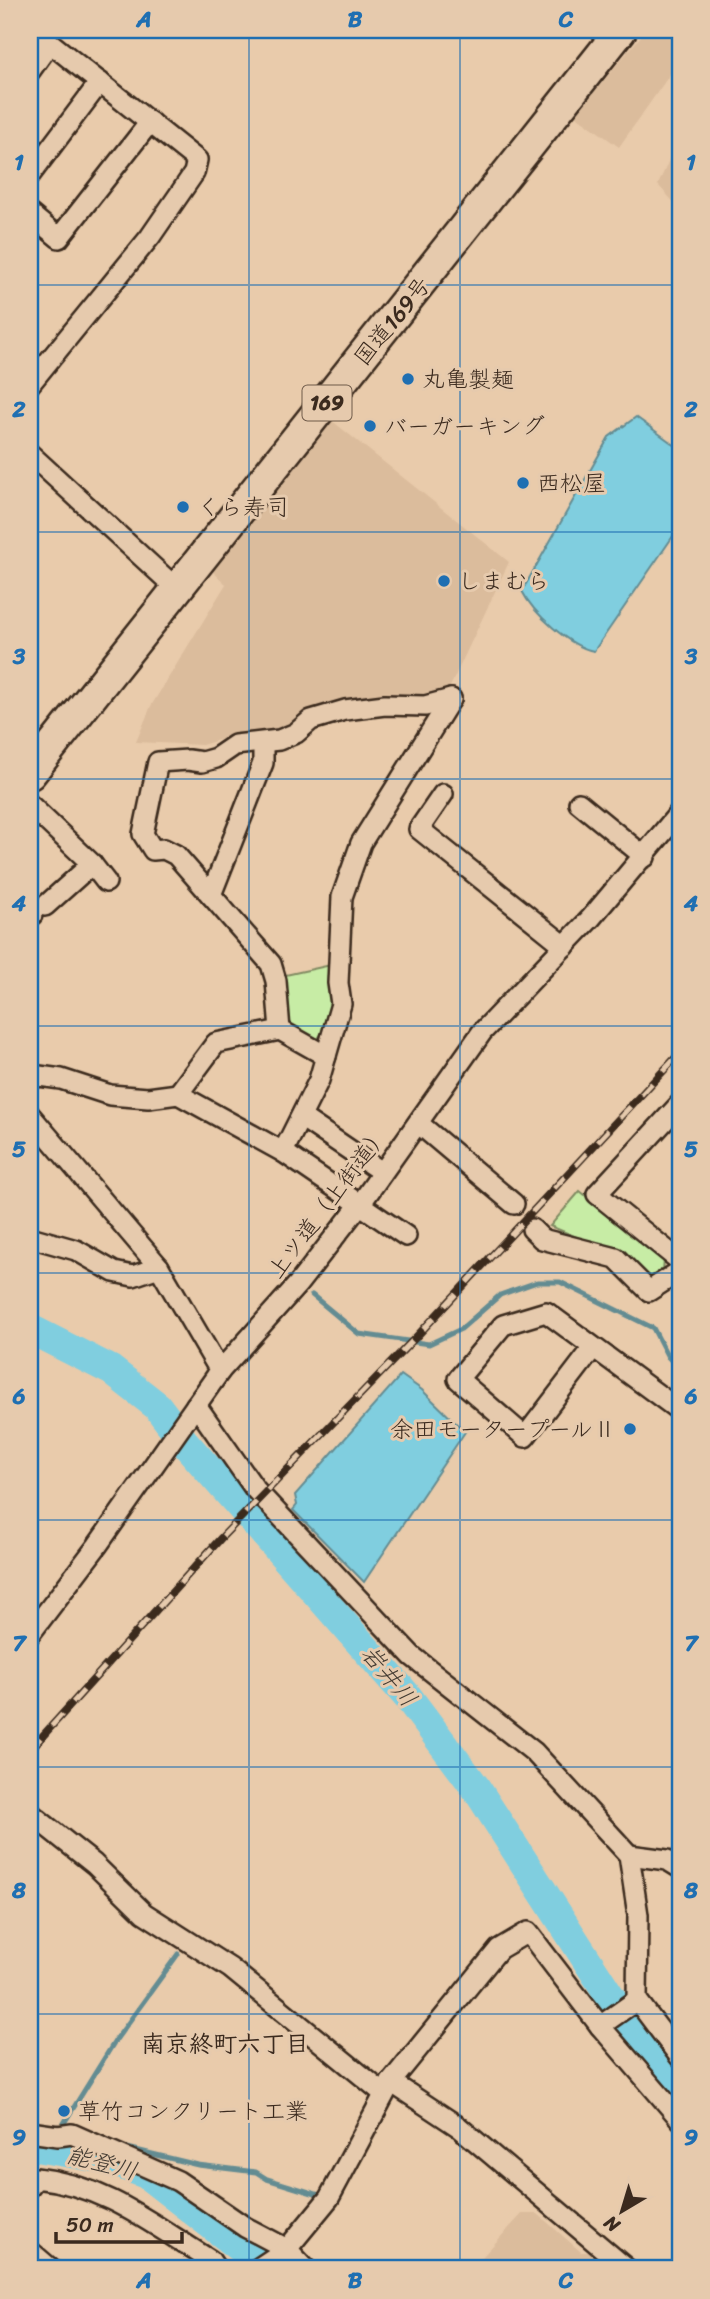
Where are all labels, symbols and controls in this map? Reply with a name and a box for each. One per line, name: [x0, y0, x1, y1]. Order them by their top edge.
text: A: [135, 0, 152, 40]
text: B: [348, 0, 363, 40]
text: C: [558, 0, 574, 40]
text: 1: [14, 142, 24, 183]
text: 1: [686, 142, 696, 183]
street label: 国道169号: [343, 267, 442, 375]
place label: 丸亀製麺: [422, 359, 514, 400]
marker: 丸亀製麺: [400, 371, 416, 387]
road number: 169: [302, 386, 352, 420]
text: 2: [11, 389, 26, 430]
text: 2: [683, 389, 698, 430]
place label: バーガーキング: [384, 406, 545, 447]
marker: バーガーキング: [362, 418, 378, 434]
place label: 西松屋: [537, 463, 606, 504]
marker: 西松屋: [515, 475, 531, 491]
place label: くら寿司: [197, 487, 289, 528]
marker: くら寿司: [175, 499, 191, 515]
place label: しまむら: [458, 561, 550, 602]
marker: しまむら: [436, 573, 452, 589]
text: 3: [12, 636, 26, 677]
text: 3: [684, 636, 698, 677]
text: 4: [11, 883, 27, 924]
text: 4: [683, 883, 699, 924]
street label: 上ツ道（上街道）: [257, 1116, 400, 1288]
text: 5: [12, 1129, 26, 1170]
text: 5: [684, 1129, 698, 1170]
text: 6: [11, 1376, 26, 1417]
text: 6: [683, 1376, 698, 1417]
place label: 余田モータープールⅡ: [390, 1409, 616, 1450]
marker: 余田モータープールⅡ: [622, 1421, 638, 1437]
text: 7: [12, 1623, 27, 1664]
text: 7: [684, 1623, 699, 1664]
water label: 岩井川: [350, 1635, 428, 1717]
text: 8: [11, 1870, 26, 1911]
text: 8: [683, 1870, 698, 1911]
district label: 南京終町六丁目: [141, 2023, 309, 2065]
place label: 草竹コンクリート工業: [78, 2091, 308, 2132]
marker: 草竹コンクリート工業: [56, 2103, 72, 2119]
text: 9: [12, 2117, 26, 2158]
text: 9: [684, 2117, 698, 2158]
water label: 能登川: [62, 2133, 142, 2193]
north arrow: [588, 2176, 658, 2246]
scale bar: [56, 2201, 182, 2245]
text: 50 m: [66, 2206, 114, 2244]
text: N: [596, 2206, 628, 2242]
text: A: [135, 2260, 152, 2299]
text: B: [348, 2260, 363, 2299]
text: C: [558, 2260, 574, 2299]

